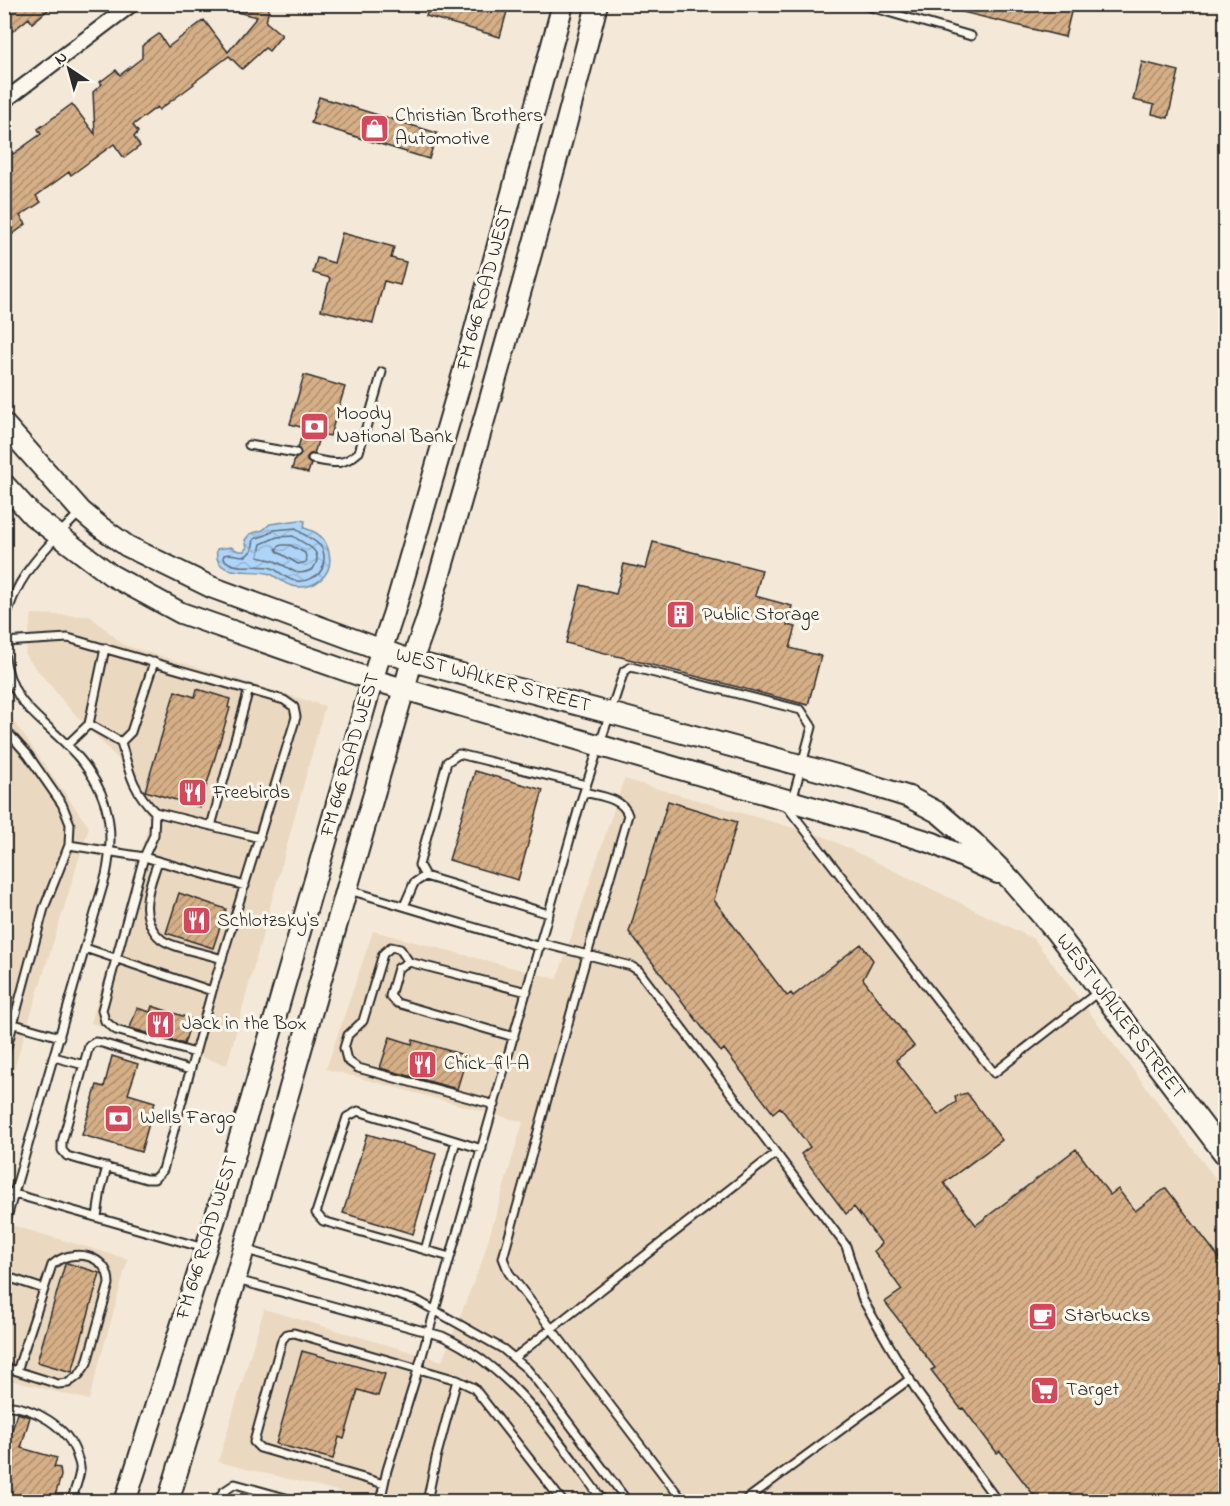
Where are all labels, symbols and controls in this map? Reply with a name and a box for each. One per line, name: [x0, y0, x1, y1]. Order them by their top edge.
north arrow: [39, 39, 99, 99]
text: N: [50, 45, 73, 71]
place label: Christian Brothers Automotive: [395, 102, 543, 154]
shop icon: Christian Brothers Automotive: [358, 112, 390, 144]
street label: FM 646 ROAD WEST: [450, 202, 522, 374]
place label: Moody National Bank: [336, 400, 453, 452]
bank icon: Moody National Bank: [299, 410, 331, 442]
building icon: Public Storage: [665, 599, 697, 631]
place label: Public Storage: [702, 601, 820, 631]
street label: WEST WALKER STREET: [392, 641, 594, 721]
street label: FM 646 ROAD WEST: [313, 670, 388, 841]
restaurant icon: Freebirds: [176, 777, 208, 809]
place label: Freebirds: [212, 779, 290, 808]
restaurant icon: Schlotzsky's: [180, 905, 212, 937]
place label: Schlotzsky's: [217, 907, 319, 936]
street label: WEST WALKER STREET: [1048, 928, 1192, 1106]
restaurant icon: Jack in the Box: [145, 1008, 177, 1040]
place label: Jack in the Box: [182, 1010, 307, 1039]
restaurant icon: Chick-fil-A: [407, 1048, 439, 1080]
place label: Chick-fil-A: [444, 1050, 529, 1079]
bank icon: Wells Fargo: [103, 1102, 135, 1134]
place label: Wells Fargo: [140, 1104, 236, 1134]
street label: FM 646 ROAD WEST: [169, 1153, 247, 1324]
cafe icon: Starbucks: [1027, 1300, 1059, 1332]
place label: Starbucks: [1064, 1302, 1150, 1331]
supermarket icon: Target: [1029, 1374, 1061, 1406]
place label: Target: [1066, 1376, 1119, 1406]

